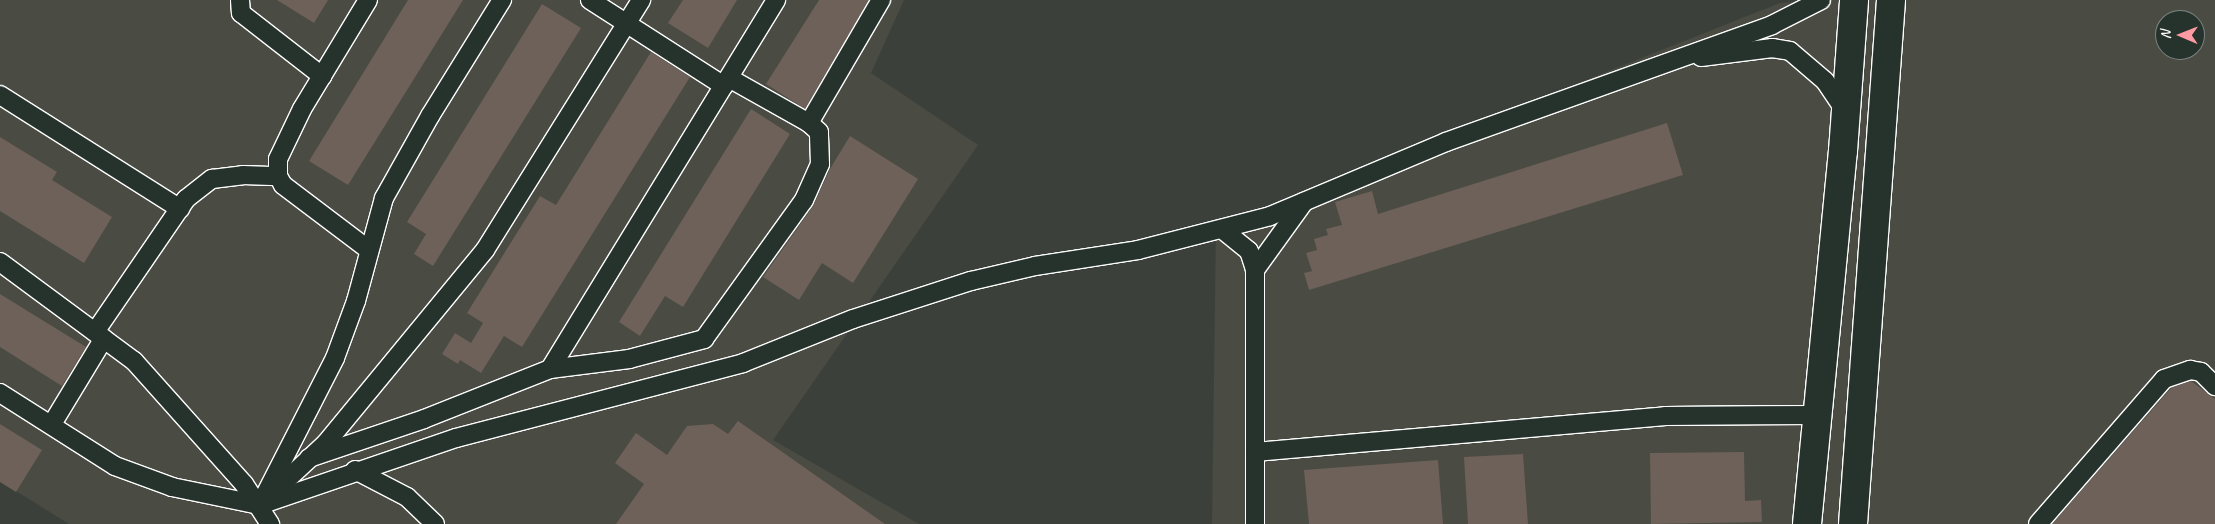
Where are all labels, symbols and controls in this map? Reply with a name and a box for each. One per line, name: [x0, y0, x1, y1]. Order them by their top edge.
north arrow: [2155, 10, 2205, 60]
text: N: [2157, 30, 2174, 39]

